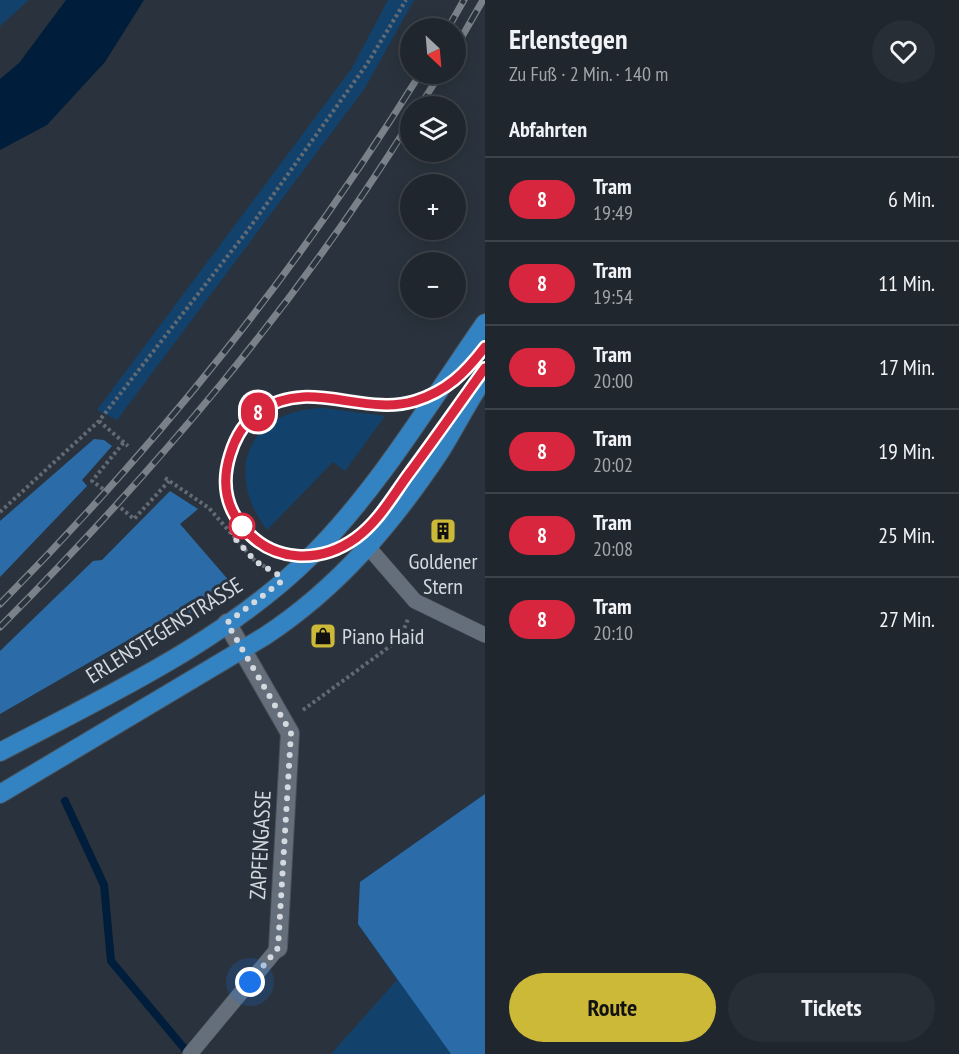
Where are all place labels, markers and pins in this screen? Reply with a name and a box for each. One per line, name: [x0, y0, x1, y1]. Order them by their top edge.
unlabelled marker: [229, 513, 255, 539]
building icon: Goldener Stern: [428, 516, 458, 546]
place label: Goldener Stern: [409, 547, 477, 600]
shop icon: Piano Haid: [308, 621, 338, 651]
place label: Piano Haid: [342, 622, 424, 650]

